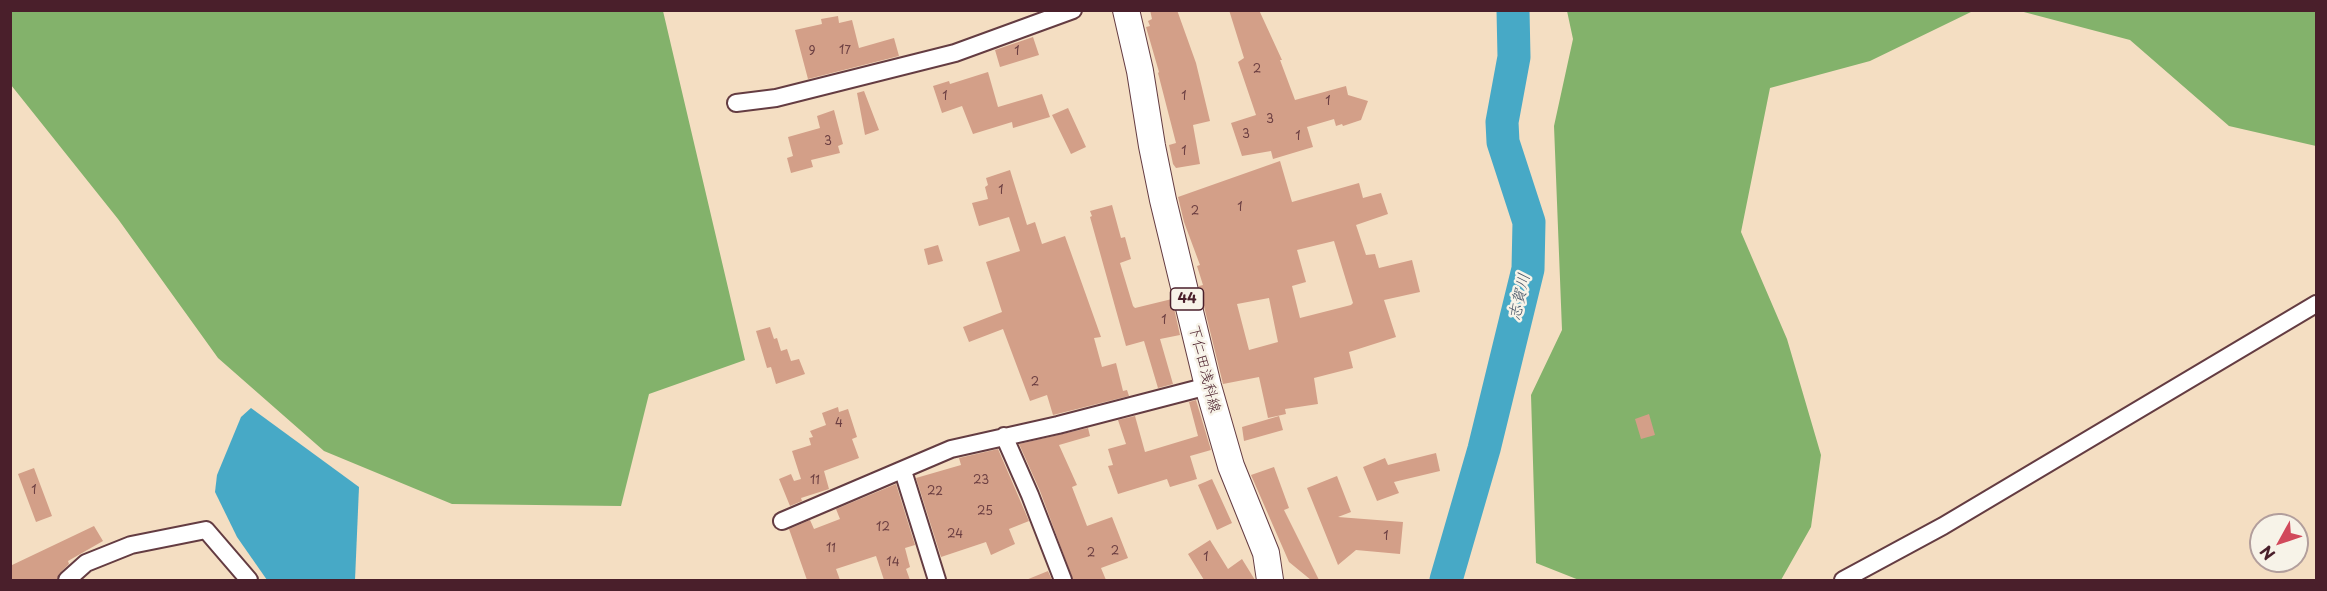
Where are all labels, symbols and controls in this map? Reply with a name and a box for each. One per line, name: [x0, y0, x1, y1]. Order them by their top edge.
house number: 17: [839, 44, 851, 58]
house number: 9: [808, 45, 816, 59]
house number: 1: [1014, 45, 1020, 59]
house number: 2: [1253, 63, 1261, 77]
house number: 1: [942, 90, 948, 104]
house number: 1: [1181, 90, 1187, 104]
house number: 1: [1325, 95, 1331, 109]
house number: 3: [1266, 113, 1274, 127]
house number: 3: [1242, 128, 1250, 142]
house number: 1: [1295, 130, 1301, 144]
house number: 3: [824, 135, 832, 149]
house number: 1: [1181, 145, 1187, 159]
house number: 1: [998, 184, 1004, 198]
house number: 1: [1237, 201, 1243, 215]
house number: 2: [1191, 205, 1199, 219]
water label: 志賀川: [1505, 271, 1535, 323]
road number: 44: [1170, 288, 1204, 310]
house number: 1: [1161, 314, 1167, 328]
street label: 下仁田浅科線: [1184, 323, 1224, 415]
house number: 2: [1031, 376, 1039, 390]
house number: 4: [835, 417, 843, 431]
house number: 11: [810, 474, 820, 488]
house number: 23: [973, 474, 989, 488]
house number: 1: [31, 484, 37, 498]
house number: 22: [927, 485, 943, 499]
house number: 25: [977, 505, 993, 519]
north arrow: [2249, 513, 2309, 573]
house number: 12: [876, 521, 890, 535]
house number: 24: [947, 528, 963, 542]
house number: 1: [1383, 530, 1389, 544]
text: N: [2253, 541, 2280, 566]
house number: 11: [826, 542, 836, 556]
house number: 2: [1111, 545, 1119, 559]
house number: 2: [1087, 547, 1095, 561]
house number: 1: [1203, 551, 1209, 565]
house number: 14: [886, 556, 900, 570]

